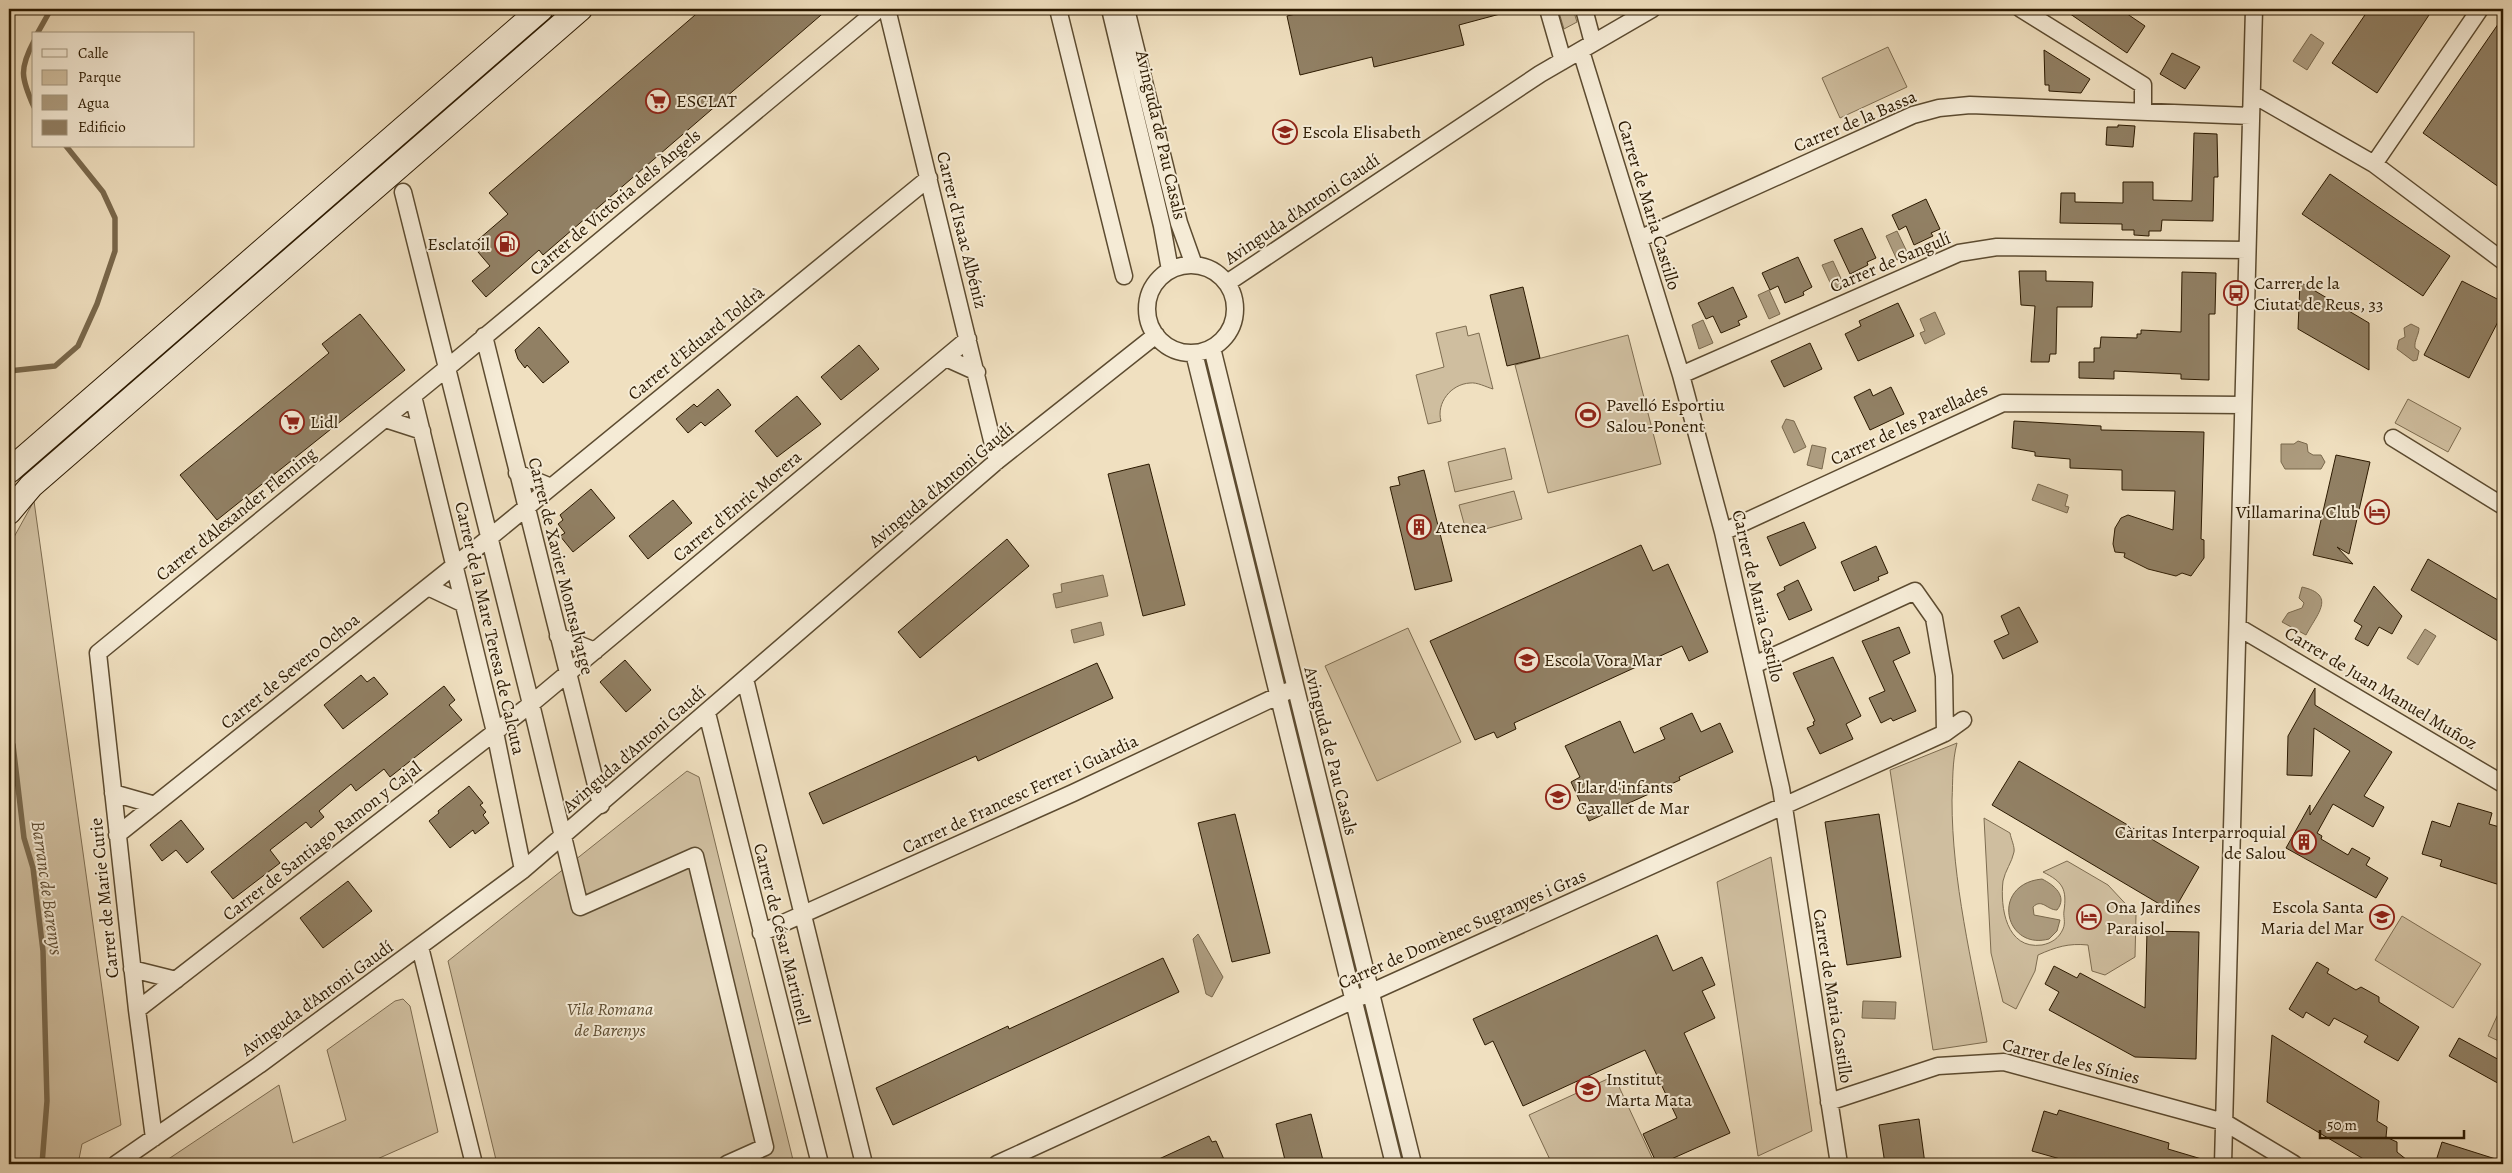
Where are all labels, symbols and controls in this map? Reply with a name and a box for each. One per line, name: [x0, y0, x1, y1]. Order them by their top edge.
legend: [32, 32, 195, 148]
text: Calle: [78, 43, 109, 63]
street label: Avinguda de Pau Casals: [1130, 47, 1192, 222]
text: Parque: [78, 67, 121, 87]
street label: Carrer de la Bassa: [1790, 84, 1921, 158]
supermarket icon: ESCLAT: [645, 88, 671, 114]
place label: ESCLAT: [676, 89, 737, 113]
text: Agua: [77, 93, 109, 113]
text: Edificio: [78, 117, 126, 137]
street label: Carrer de Maria Castillo: [1612, 117, 1686, 293]
school or university icon: Escola Elisabeth: [1272, 119, 1298, 145]
place label: Escola Elisabeth: [1302, 120, 1421, 144]
street label: Carrer de Victòria dels Àngels: [524, 123, 706, 281]
street label: Avinguda d'Antoni Gaudí: [1219, 148, 1384, 271]
street label: Carrer d'Isaac Albéniz: [931, 149, 993, 311]
street label: Carrer de Sangulí: [1826, 226, 1954, 298]
fuel station icon: Esclatoil: [494, 231, 520, 257]
place label: Esclatoil: [427, 232, 491, 256]
place label: Carrer de la Ciutat de Reus, 33: [2254, 271, 2383, 316]
street label: Carrer d'Eduard Toldrà: [623, 280, 770, 406]
bus stop icon: Carrer de la Ciutat de Reus, 33: [2223, 280, 2249, 306]
street label: Carrer de les Parellades: [1826, 377, 1992, 471]
place label: Pavelló Esportiu Salou-Ponent: [1606, 393, 1725, 438]
sports icon: Pavelló Esportiu Salou-Ponent: [1575, 402, 1601, 428]
supermarket icon: Lidl: [279, 409, 305, 435]
place label: Lidl: [310, 410, 339, 434]
street label: Avinguda d'Antoni Gaudí: [863, 417, 1019, 554]
street label: Carrer d'Alexander Fleming: [151, 442, 321, 586]
street label: Carrer d'Enric Morera: [667, 445, 807, 567]
street label: Carrer de Xavier Montsalvatge: [522, 455, 600, 677]
street label: Carrer de la Mare Teresa de Calcuta: [449, 499, 531, 757]
hotel icon: Villamarina Club: [2364, 499, 2390, 525]
place label: Villamarina Club: [2235, 500, 2360, 524]
street label: Carrer de Maria Castillo: [1726, 507, 1790, 685]
building icon: Atenea: [1406, 514, 1432, 540]
place label: Atenea: [1435, 515, 1487, 539]
street label: Carrer de Severo Ochoa: [215, 607, 365, 735]
street label: Carrer de Juan Manuel Muñoz: [2280, 621, 2482, 755]
school or university icon: Escola Vora Mar: [1514, 647, 1540, 673]
place label: Escola Vora Mar: [1544, 648, 1662, 672]
street label: Avinguda de Pau Casals: [1298, 663, 1364, 838]
street label: Avinguda d'Antoni Gaudí: [556, 680, 711, 819]
street label: Carrer de Francesc Ferrer i Guàrdia: [898, 728, 1142, 859]
street label: Carrer de Santiago Ramon y Cajal: [218, 755, 427, 926]
place label: Llar d'infants Cavallet de Mar: [1576, 775, 1690, 820]
school or university icon: Llar d'infants Cavallet de Mar: [1545, 784, 1571, 810]
street label: Carrer de Marie Curie: [84, 817, 124, 979]
water label: Barranc de Barenys: [25, 819, 69, 957]
place label: Càritas Interparroquial de Salou: [2115, 820, 2287, 865]
building icon: Càritas Interparroquial de Salou: [2291, 829, 2317, 855]
street label: Carrer de César Martinell: [748, 841, 816, 1028]
street label: Carrer de Domènec Sugranyes i Gras: [1334, 863, 1590, 995]
place label: Ona Jardines Paraisol: [2106, 895, 2201, 940]
place label: Escola Santa Maria del Mar: [2261, 895, 2365, 940]
hotel icon: Ona Jardines Paraisol: [2076, 904, 2102, 930]
school or university icon: Escola Santa Maria del Mar: [2369, 904, 2395, 930]
street label: Carrer de Maria Castillo: [1807, 907, 1859, 1085]
street label: Avinguda d'Antoni Gaudí: [235, 935, 398, 1062]
park label: Vila Romana de Barenys: [567, 997, 653, 1042]
street label: Carrer de les Sínies: [2000, 1032, 2142, 1090]
place label: Institut Marta Mata: [1606, 1067, 1693, 1112]
school or university icon: Institut Marta Mata: [1575, 1076, 1601, 1102]
scale bar: [2320, 1108, 2463, 1140]
text: 50 m: [2327, 1115, 2357, 1135]

